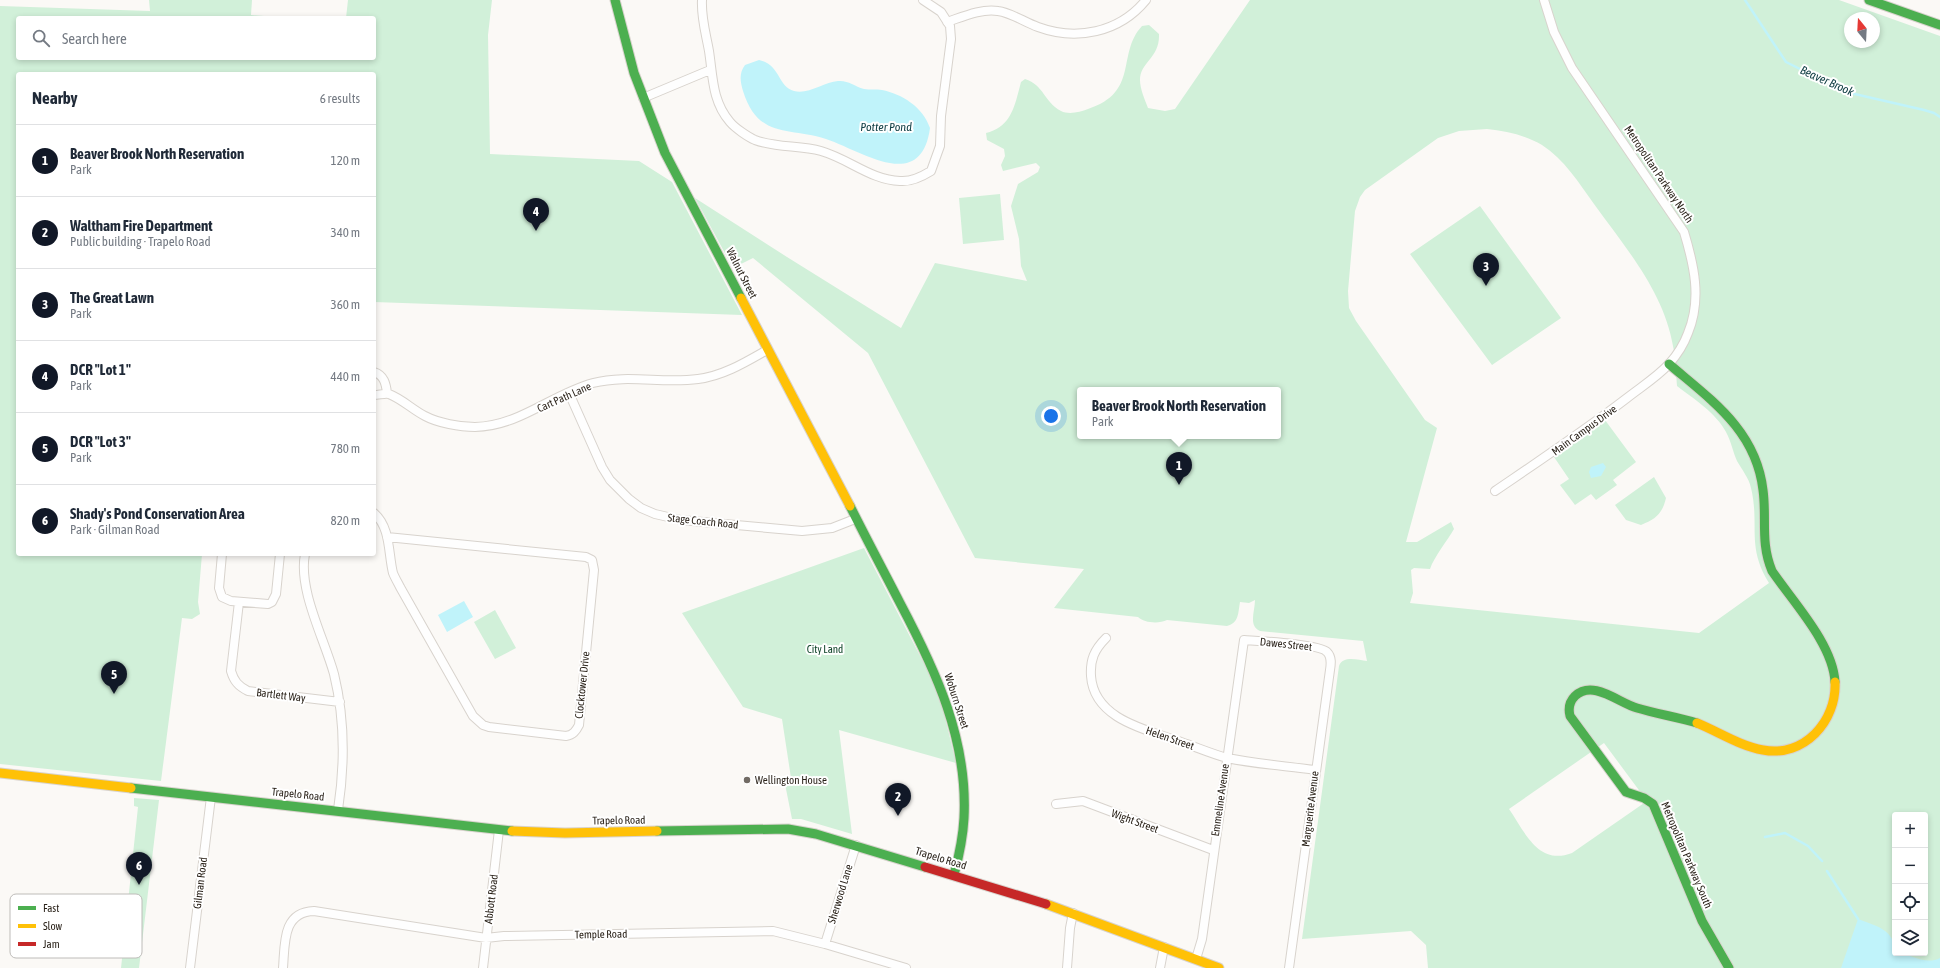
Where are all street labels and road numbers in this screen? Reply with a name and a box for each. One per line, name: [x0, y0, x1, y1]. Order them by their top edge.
street label: Metropolitan Parkway North: [1622, 123, 1696, 225]
street label: Walnut Street: [724, 246, 760, 300]
street label: Cart Path Lane: [535, 380, 593, 414]
street label: Main Campus Drive: [1549, 402, 1619, 458]
street label: Stage Coach Road: [667, 511, 739, 531]
street label: Dawes Street: [1259, 635, 1313, 653]
street label: Clocktower Drive: [573, 651, 591, 719]
street label: Woburn Street: [942, 672, 972, 730]
street label: Bartlett Way: [256, 686, 307, 704]
street label: Helen Street: [1144, 724, 1196, 752]
street label: Emmeline Avenue: [1209, 763, 1231, 837]
street label: Marguerite Avenue: [1299, 770, 1321, 848]
street label: Trapelo Road: [271, 785, 325, 803]
street label: Metropolitan Parkway South: [1659, 800, 1715, 910]
street label: Wight Street: [1110, 807, 1160, 835]
street label: Trapelo Road: [592, 814, 646, 826]
street label: Trapelo Road: [914, 845, 968, 871]
street label: Gilman Road: [191, 856, 209, 910]
street label: Sherwood Lane: [825, 863, 855, 925]
street label: Abbott Road: [482, 874, 500, 924]
street label: Temple Road: [575, 928, 627, 940]

